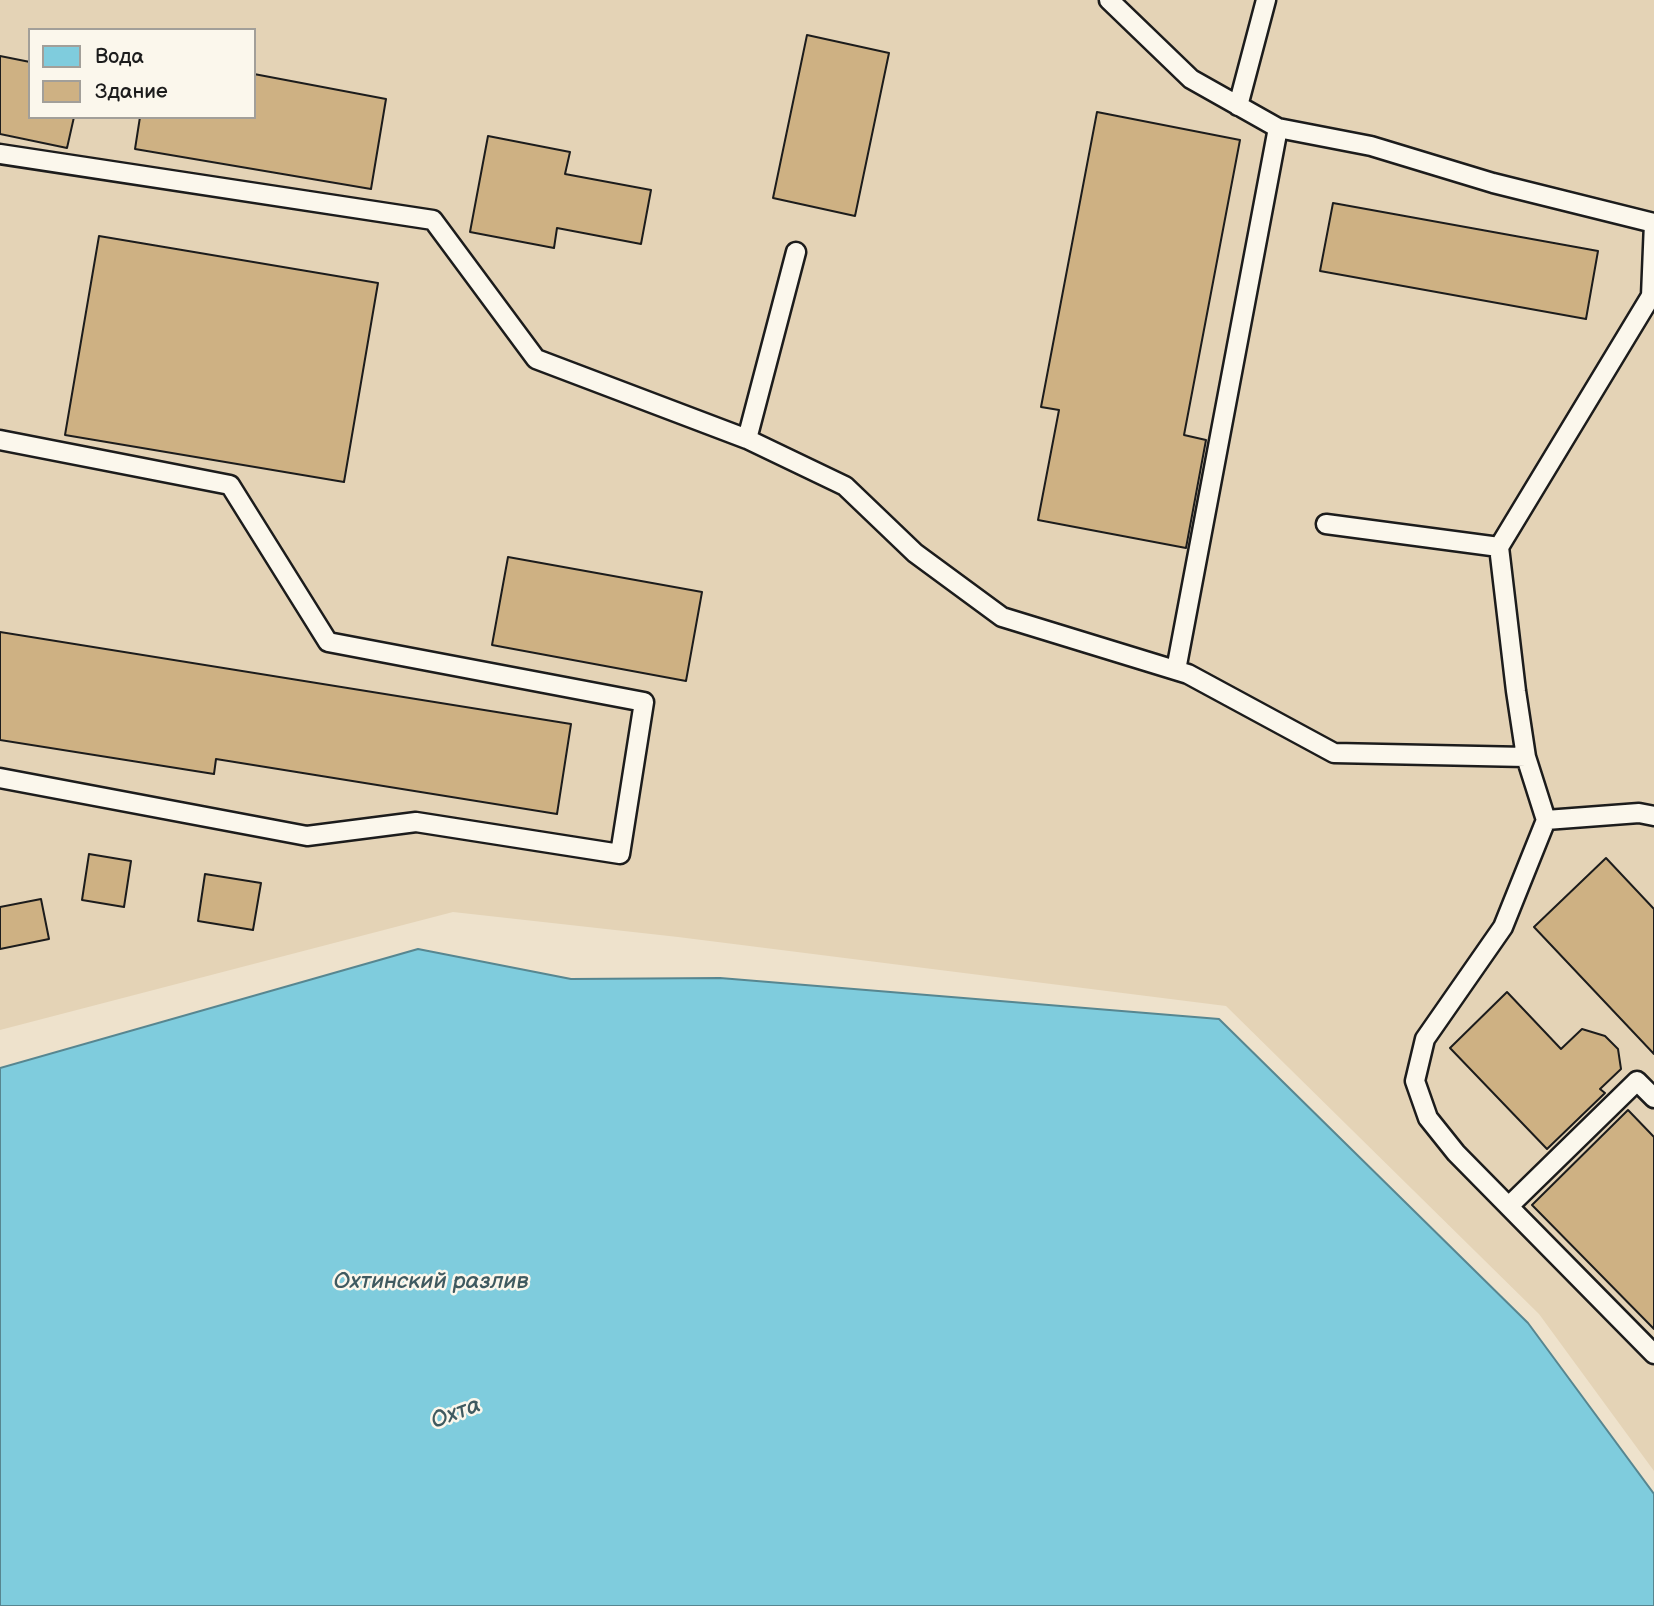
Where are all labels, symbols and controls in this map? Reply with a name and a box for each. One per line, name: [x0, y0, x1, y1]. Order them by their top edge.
legend: [28, 28, 256, 119]
text: Вода: [95, 44, 144, 69]
text: Здание: [95, 79, 168, 104]
water label: Охтинский разлив: [334, 1268, 528, 1296]
water label: Охта: [427, 1392, 485, 1436]

